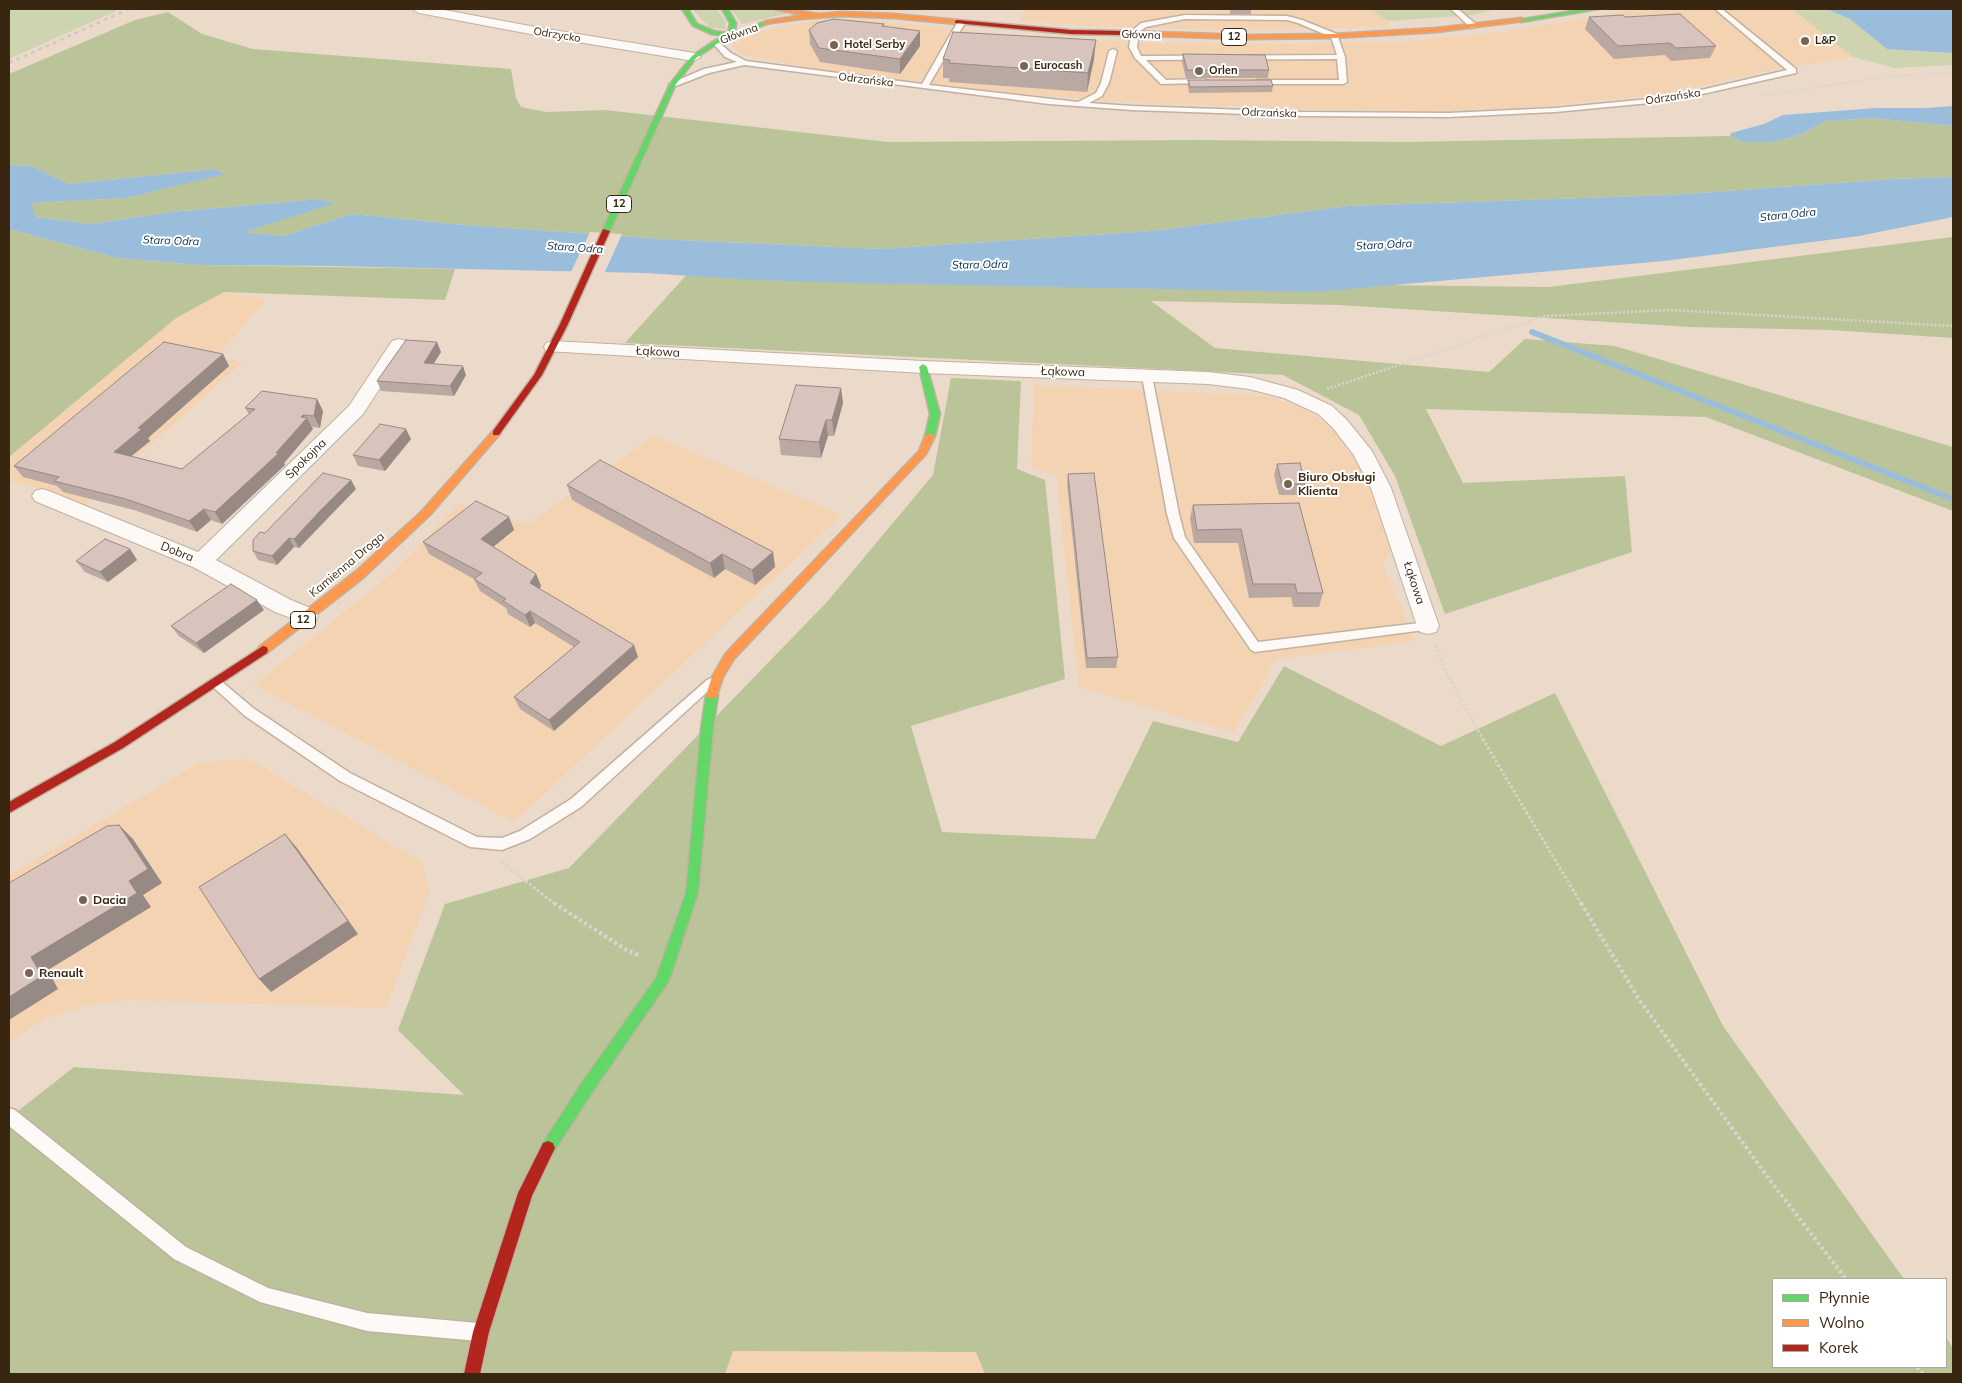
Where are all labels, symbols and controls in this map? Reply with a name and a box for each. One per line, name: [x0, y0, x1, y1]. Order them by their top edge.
street label: Główna: [718, 21, 760, 47]
street label: Odrzycko: [532, 25, 582, 45]
street label: Główna: [1121, 28, 1161, 42]
road number: 12: [1222, 28, 1246, 46]
place label: L&P: [1815, 34, 1836, 48]
marker: L&P: [1799, 35, 1811, 47]
place label: Hotel Serby: [844, 38, 905, 52]
marker: Hotel Serby: [828, 39, 840, 51]
place label: Eurocash: [1034, 59, 1082, 73]
marker: Eurocash: [1018, 60, 1030, 72]
place label: Orlen: [1209, 64, 1238, 78]
marker: Orlen: [1193, 65, 1205, 77]
street label: Odrzańska: [838, 70, 894, 90]
street label: Odrzańska: [1645, 86, 1701, 108]
street label: Odrzańska: [1241, 105, 1297, 121]
road number: 12: [606, 195, 632, 212]
water label: Stara Odra: [1759, 205, 1817, 225]
water label: Stara Odra: [143, 233, 199, 249]
water label: Stara Odra: [1356, 237, 1412, 253]
water label: Stara Odra: [546, 239, 604, 257]
water label: Stara Odra: [952, 258, 1008, 272]
street label: Łąkowa: [636, 344, 680, 360]
street label: Łąkowa: [1041, 364, 1085, 380]
street label: Spokojna: [282, 436, 330, 482]
place label: Biuro Obsługi Klienta: [1298, 470, 1375, 498]
marker: Biuro Obsługi Klienta: [1282, 478, 1294, 490]
street label: Kamienna Droga: [306, 529, 388, 601]
street label: Dobra: [158, 539, 196, 565]
street label: Łąkowa: [1400, 560, 1428, 606]
road number: 12: [290, 612, 316, 628]
place label: Dacia: [93, 893, 126, 907]
marker: Dacia: [77, 894, 89, 906]
place label: Renault: [39, 966, 83, 980]
marker: Renault: [23, 967, 35, 979]
legend: [1772, 1278, 1947, 1368]
text: Płynnie: [1819, 1288, 1870, 1307]
text: Wolno: [1819, 1313, 1864, 1332]
text: Korek: [1819, 1338, 1858, 1357]

